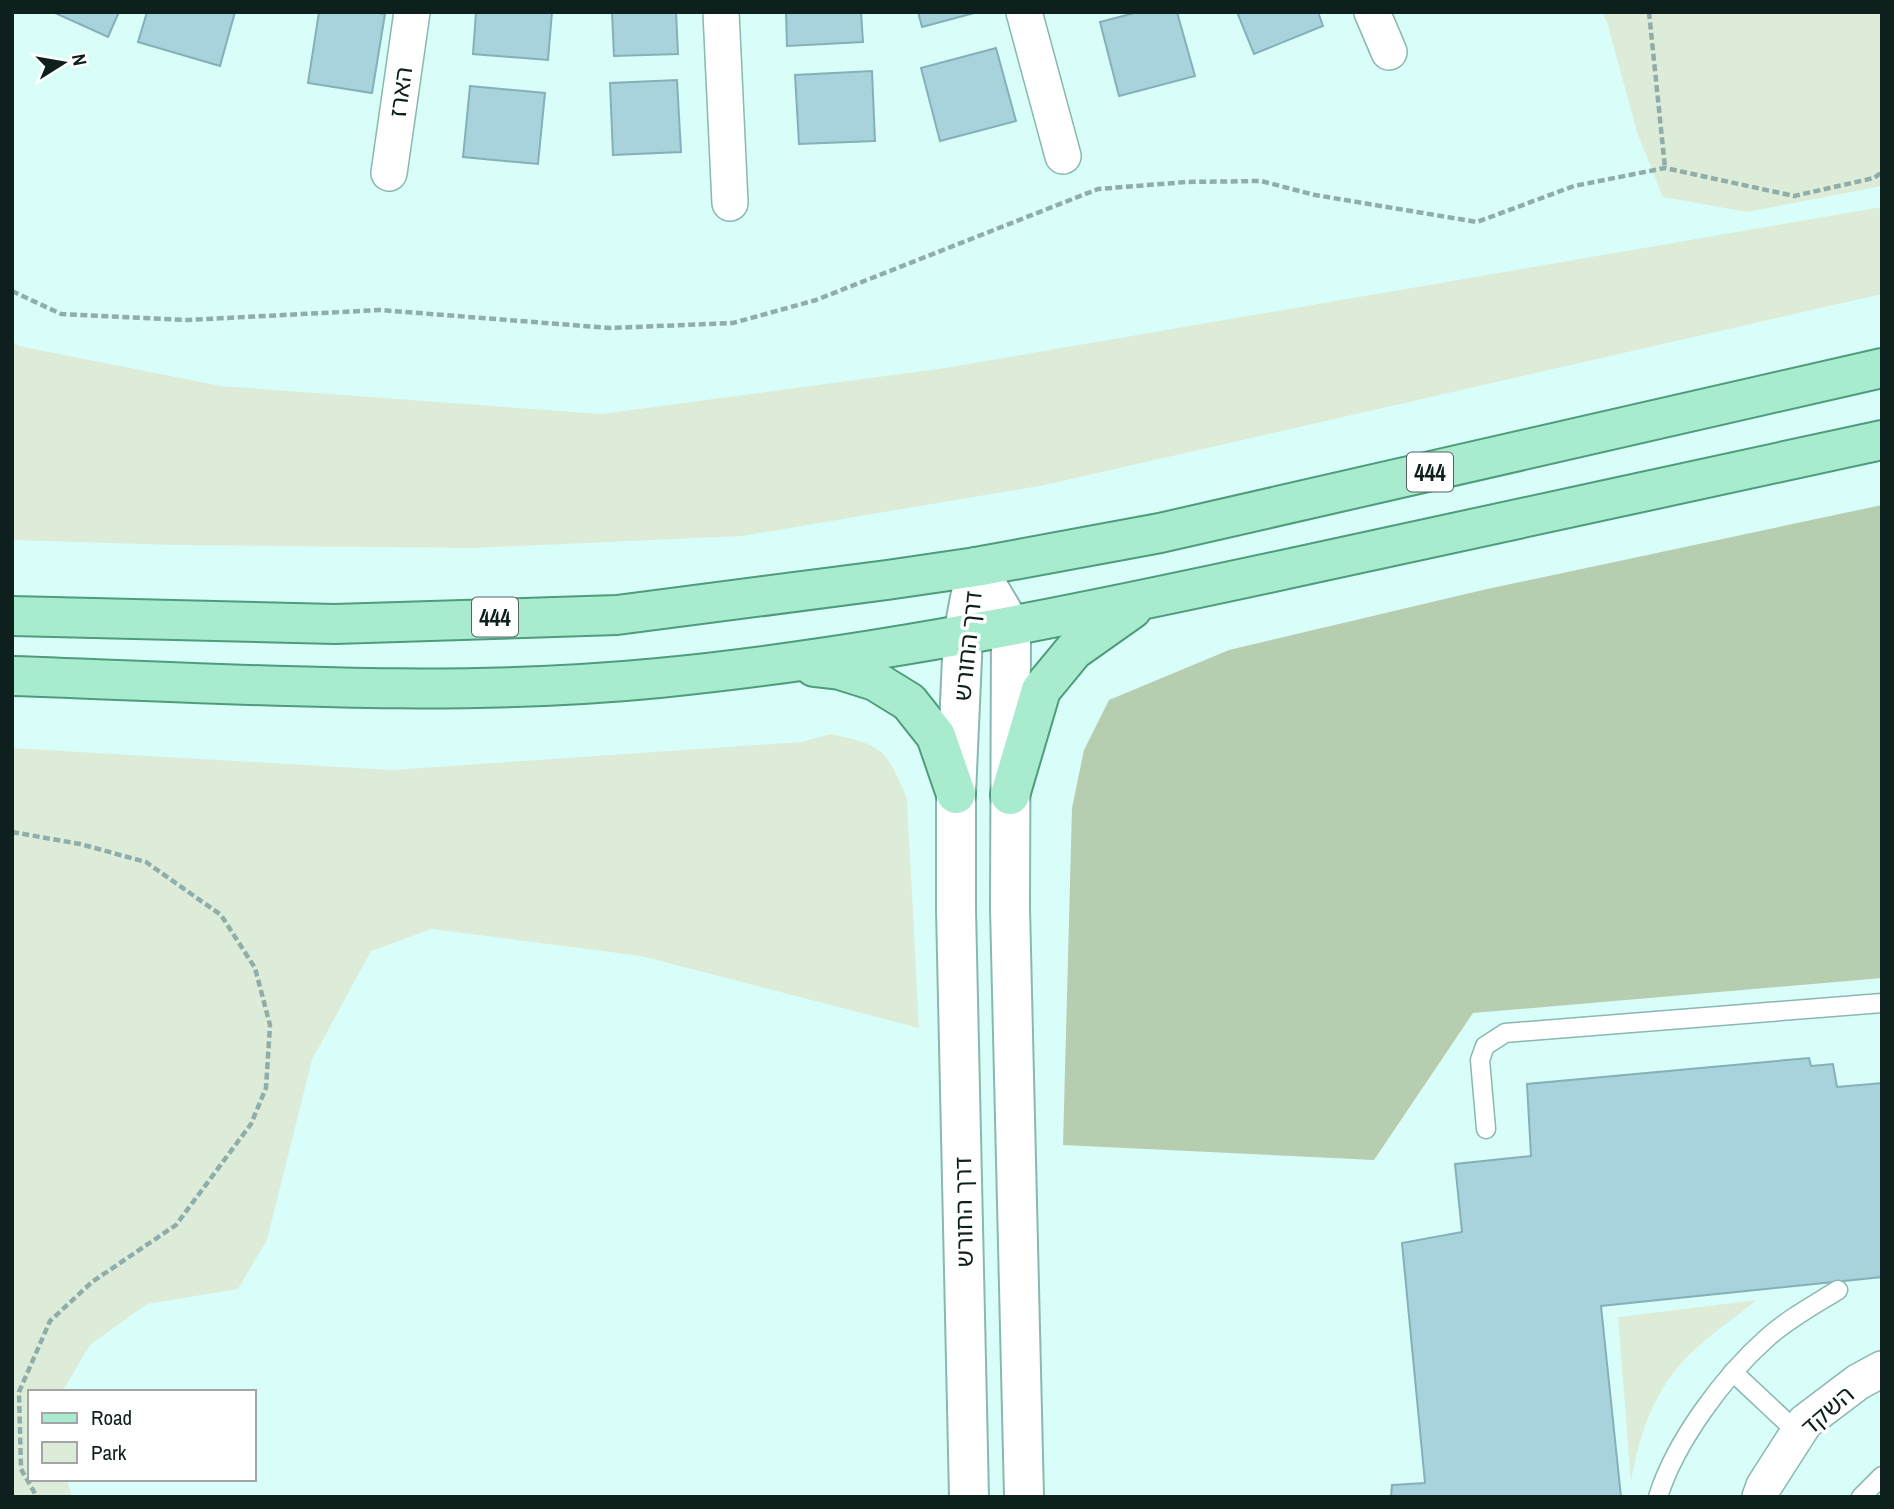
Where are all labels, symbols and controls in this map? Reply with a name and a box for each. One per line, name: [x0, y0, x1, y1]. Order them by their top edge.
north arrow: [28, 28, 98, 98]
text: N: [66, 52, 94, 68]
street label: הארז: [381, 65, 419, 119]
road number: 444: [1407, 452, 1453, 492]
street label: דרך החורש: [945, 589, 989, 703]
road number: 444: [472, 597, 518, 636]
street label: דרך החורש: [946, 1156, 980, 1268]
street label: השקד: [1794, 1378, 1860, 1442]
legend: [28, 1390, 256, 1481]
text: Road: [91, 1403, 132, 1432]
text: Park: [91, 1438, 127, 1467]

